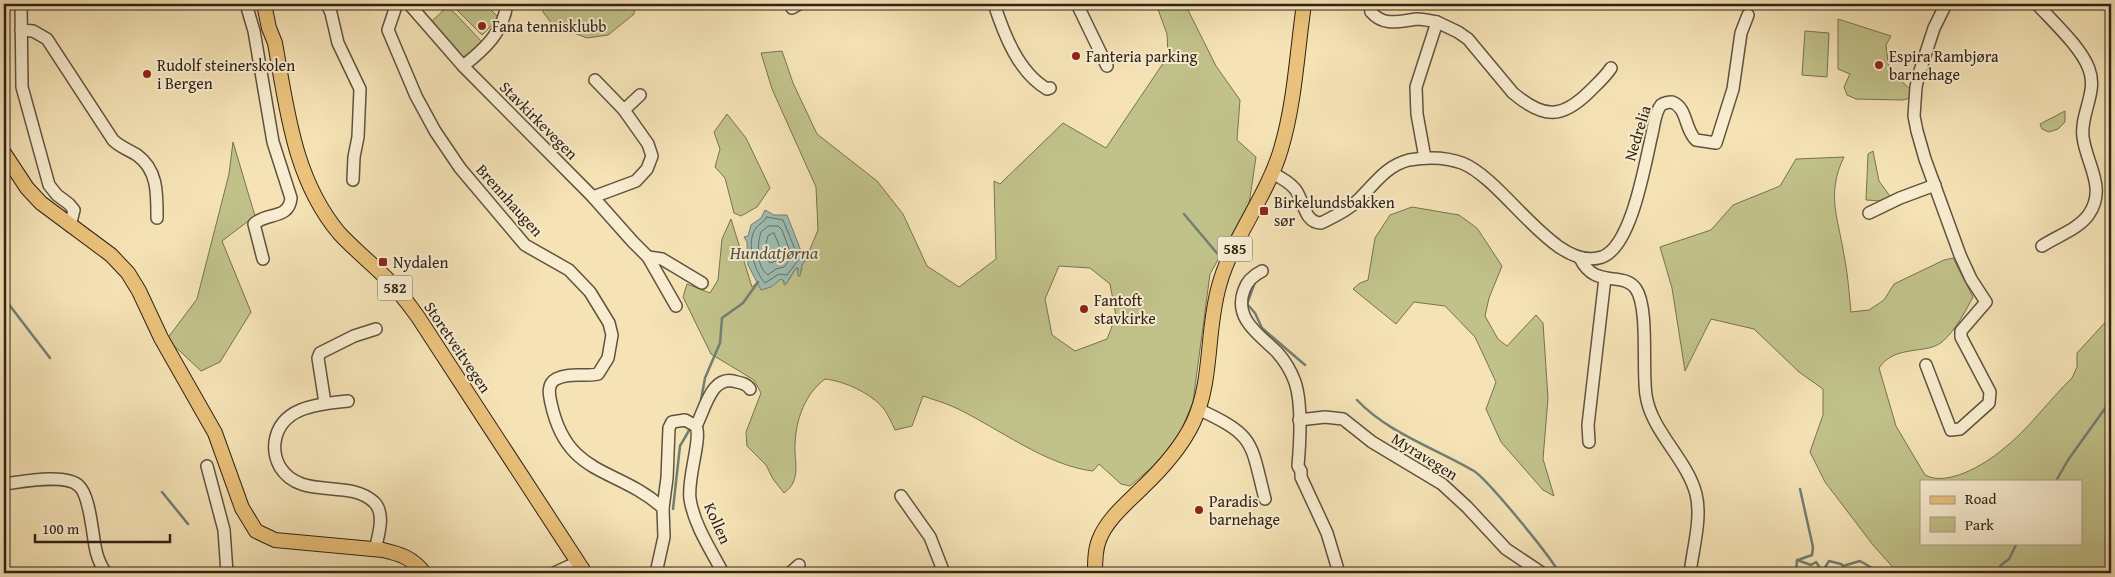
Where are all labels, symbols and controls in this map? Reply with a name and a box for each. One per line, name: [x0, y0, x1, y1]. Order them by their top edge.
place label: Fana tennisklubb: [492, 14, 607, 38]
marker: Fana tennisklubb: [476, 20, 488, 32]
place label: Fanteria parking: [1086, 44, 1197, 68]
place label: Espira Rambjøra barnehage: [1889, 44, 1999, 86]
marker: Fanteria parking: [1070, 50, 1082, 62]
place label: Rudolf steinerskolen i Bergen: [157, 53, 295, 95]
marker: Espira Rambjøra barnehage: [1873, 59, 1885, 71]
marker: Rudolf steinerskolen i Bergen: [141, 68, 153, 80]
street label: Stavkirkevegen: [494, 75, 584, 165]
street label: Nedrelia: [1617, 102, 1657, 164]
street label: Brennhaugen: [471, 158, 549, 242]
place label: Birkelundsbakken sør: [1274, 190, 1395, 232]
marker: Birkelundsbakken sør: [1258, 205, 1270, 217]
road number: 585: [1218, 236, 1252, 262]
water label: Hundatjørna: [729, 239, 819, 266]
place label: Nydalen: [393, 250, 449, 274]
marker: Nydalen: [377, 256, 389, 268]
road number: 582: [378, 276, 412, 300]
place label: Fantoft stavkirke: [1094, 288, 1156, 330]
street label: Storetveitvegen: [418, 296, 498, 398]
marker: Fantoft stavkirke: [1078, 303, 1090, 315]
street label: Myravegen: [1387, 426, 1463, 486]
legend: [1920, 480, 2082, 544]
text: Road: [1965, 488, 1996, 509]
place label: Paradis barnehage: [1209, 489, 1280, 531]
street label: Kollen: [698, 498, 738, 548]
marker: Paradis barnehage: [1193, 504, 1205, 516]
scale bar: [35, 512, 170, 544]
text: Park: [1965, 514, 1994, 535]
text: 100 m: [42, 518, 80, 539]

